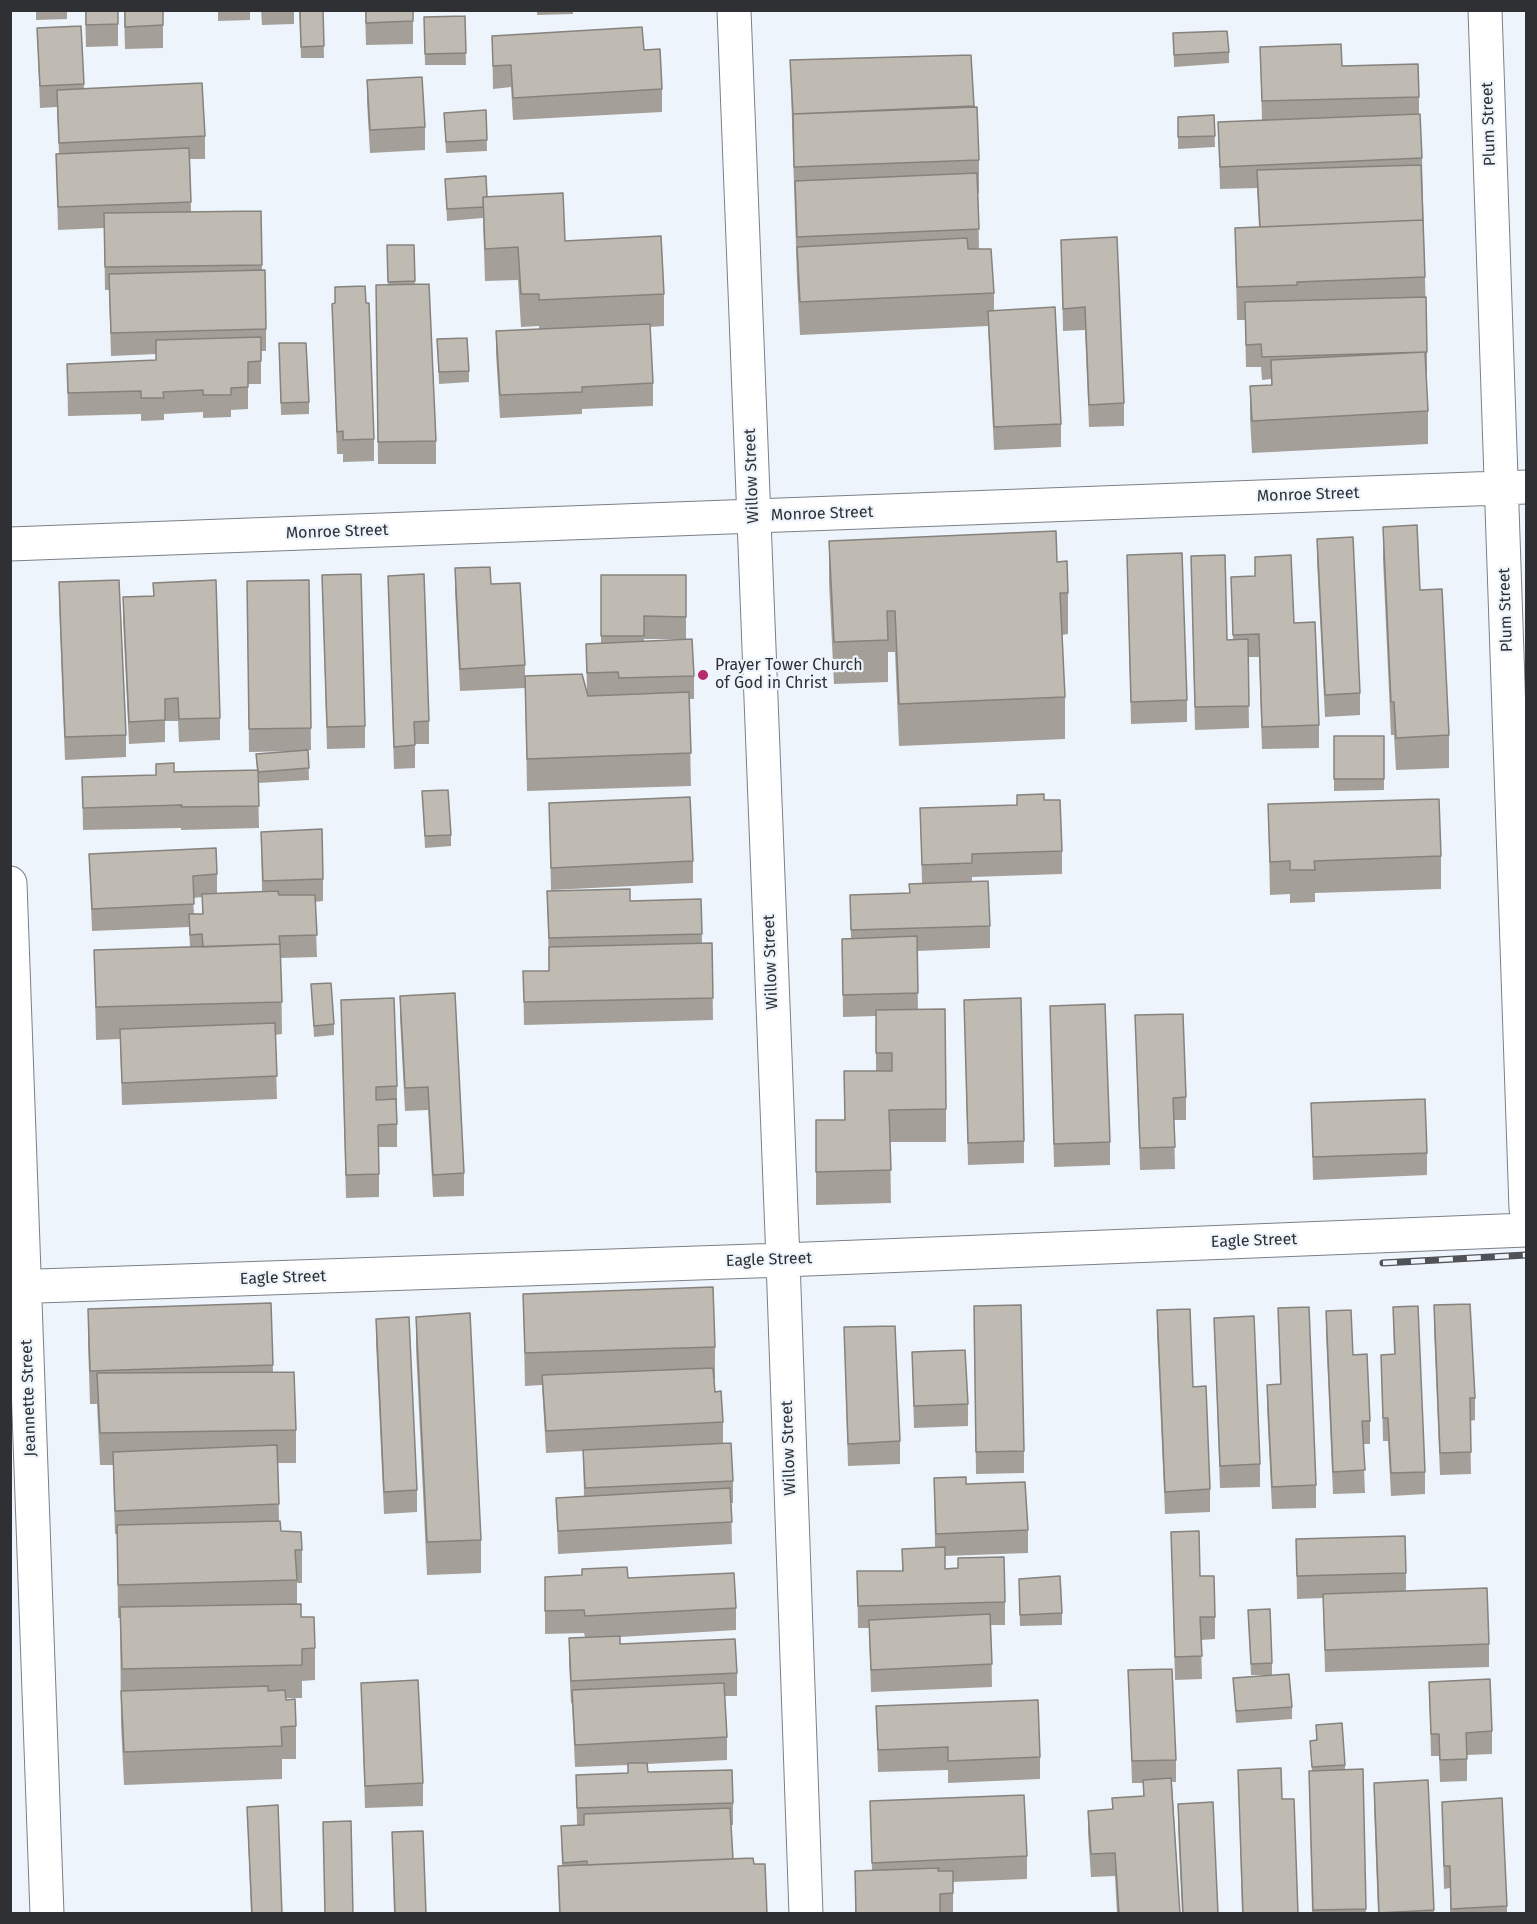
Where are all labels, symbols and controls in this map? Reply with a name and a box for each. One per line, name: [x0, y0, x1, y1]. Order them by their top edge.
street label: Plum Street: [1478, 81, 1500, 167]
street label: Willow Street: [741, 428, 763, 524]
street label: Monroe Street: [1256, 484, 1360, 506]
street label: Monroe Street: [770, 503, 874, 525]
street label: Monroe Street: [285, 521, 389, 543]
street label: Plum Street: [1495, 567, 1517, 653]
place label: Prayer Tower Church of God in Christ: [715, 656, 863, 694]
marker: Prayer Tower Church of God in Christ: [696, 668, 710, 682]
street label: Willow Street: [760, 914, 782, 1010]
street label: Eagle Street: [1211, 1230, 1297, 1252]
street label: Eagle Street: [726, 1249, 812, 1271]
street label: Eagle Street: [240, 1267, 326, 1289]
street label: Jeannette Street: [17, 1339, 41, 1457]
street label: Willow Street: [778, 1400, 800, 1496]

